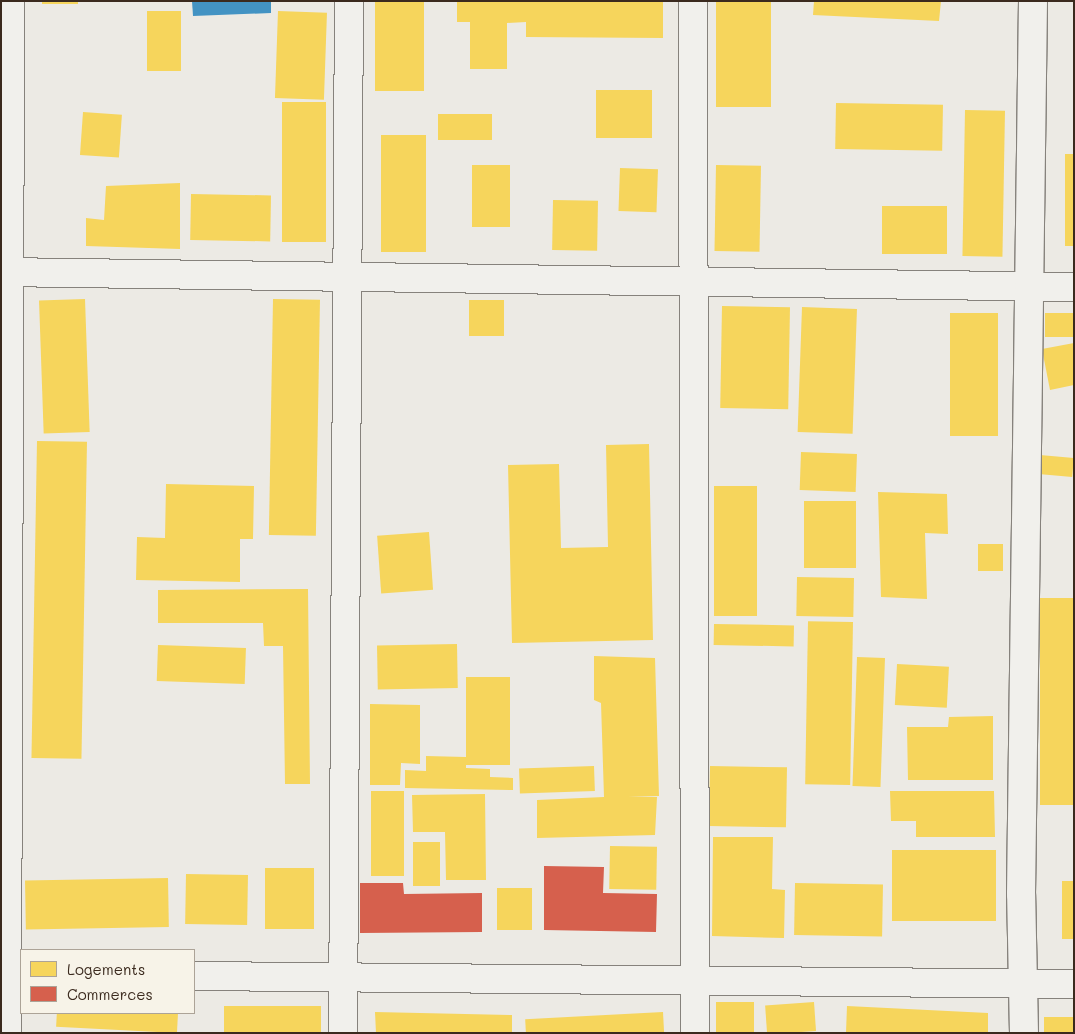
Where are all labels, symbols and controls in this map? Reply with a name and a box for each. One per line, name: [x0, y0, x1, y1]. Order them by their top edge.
legend: [20, 949, 195, 1014]
text: Logements: [67, 959, 145, 979]
text: Commerces: [67, 984, 153, 1004]

